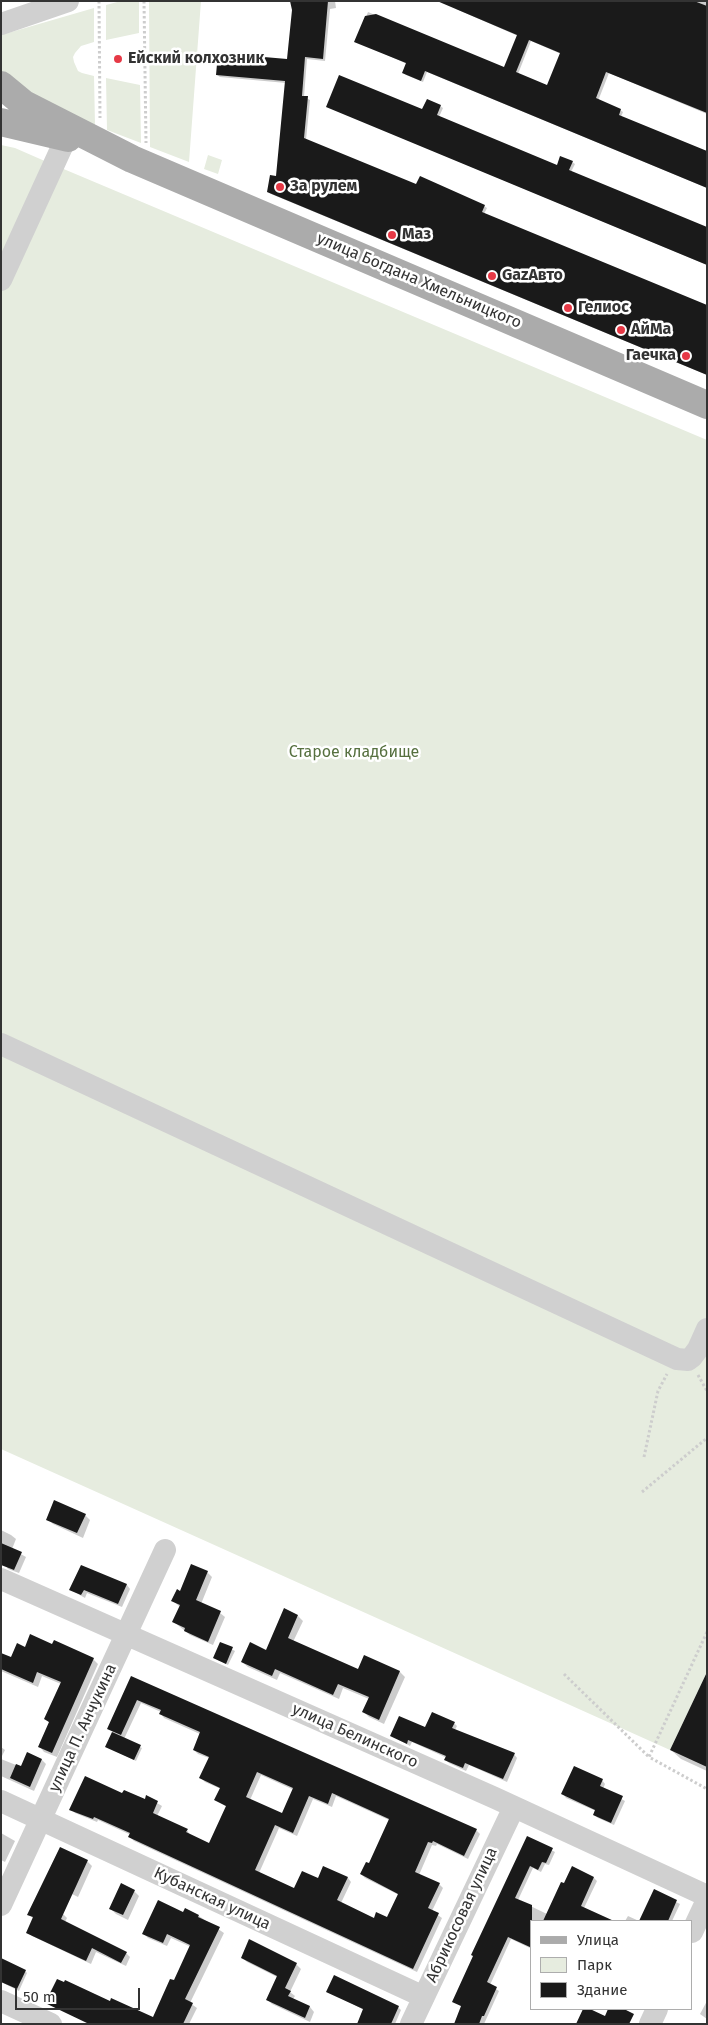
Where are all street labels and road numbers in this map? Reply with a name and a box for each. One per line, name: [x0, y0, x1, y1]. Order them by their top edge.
street label: улица Богдана Хмельницкого: [314, 229, 524, 333]
street label: улица П. Анчукина: [45, 1661, 121, 1795]
street label: улица Белинского: [289, 1700, 421, 1772]
street label: Абрикосовая улица: [422, 1844, 502, 1986]
street label: Кубанская улица: [151, 1864, 273, 1934]

